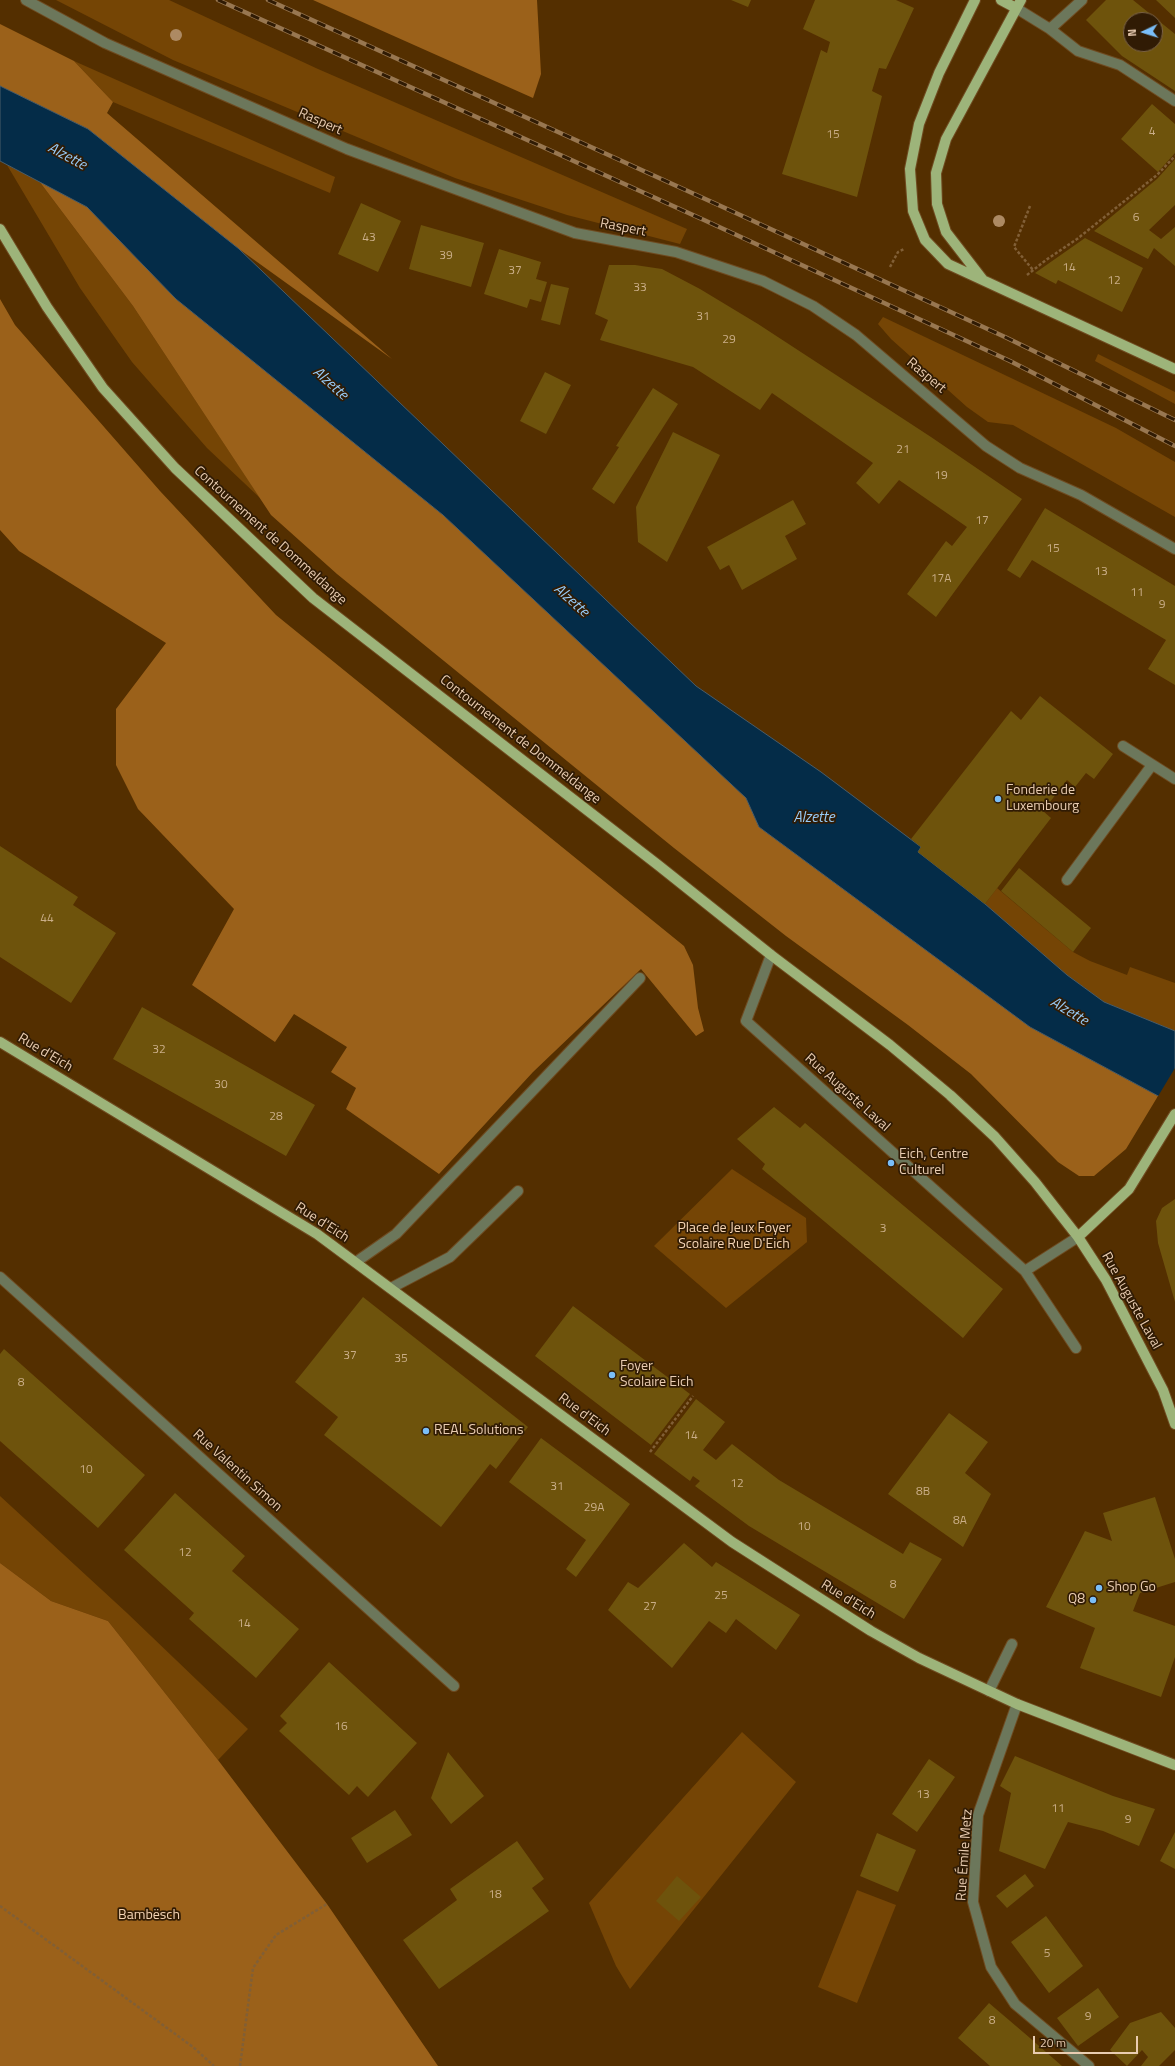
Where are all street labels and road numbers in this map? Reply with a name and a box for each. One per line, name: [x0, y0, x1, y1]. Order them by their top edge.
street label: Raspert: [295, 105, 345, 139]
street label: Raspert: [599, 215, 647, 241]
street label: Raspert: [903, 355, 949, 397]
street label: Contournement de Dommeldange: [190, 463, 350, 609]
street label: Contournement de Dommeldange: [436, 672, 604, 808]
street label: Rue d'Eich: [15, 1030, 75, 1076]
street label: Rue Auguste Laval: [801, 1050, 893, 1136]
street label: Rue d'Eich: [292, 1199, 352, 1247]
street label: Rue Auguste Laval: [1097, 1249, 1165, 1353]
street label: Rue d'Eich: [555, 1390, 613, 1440]
street label: Rue Valentin Simon: [189, 1426, 285, 1516]
street label: Rue d'Eich: [818, 1577, 878, 1623]
street label: Rue Émile Metz: [953, 1808, 977, 1902]

